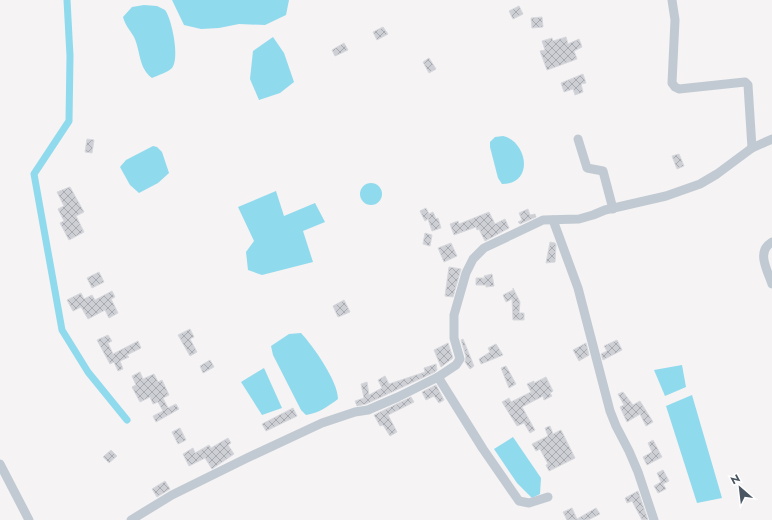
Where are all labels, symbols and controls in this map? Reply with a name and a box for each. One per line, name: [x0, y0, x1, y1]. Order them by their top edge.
north arrow: [720, 468, 760, 508]
text: N: [728, 470, 743, 488]

